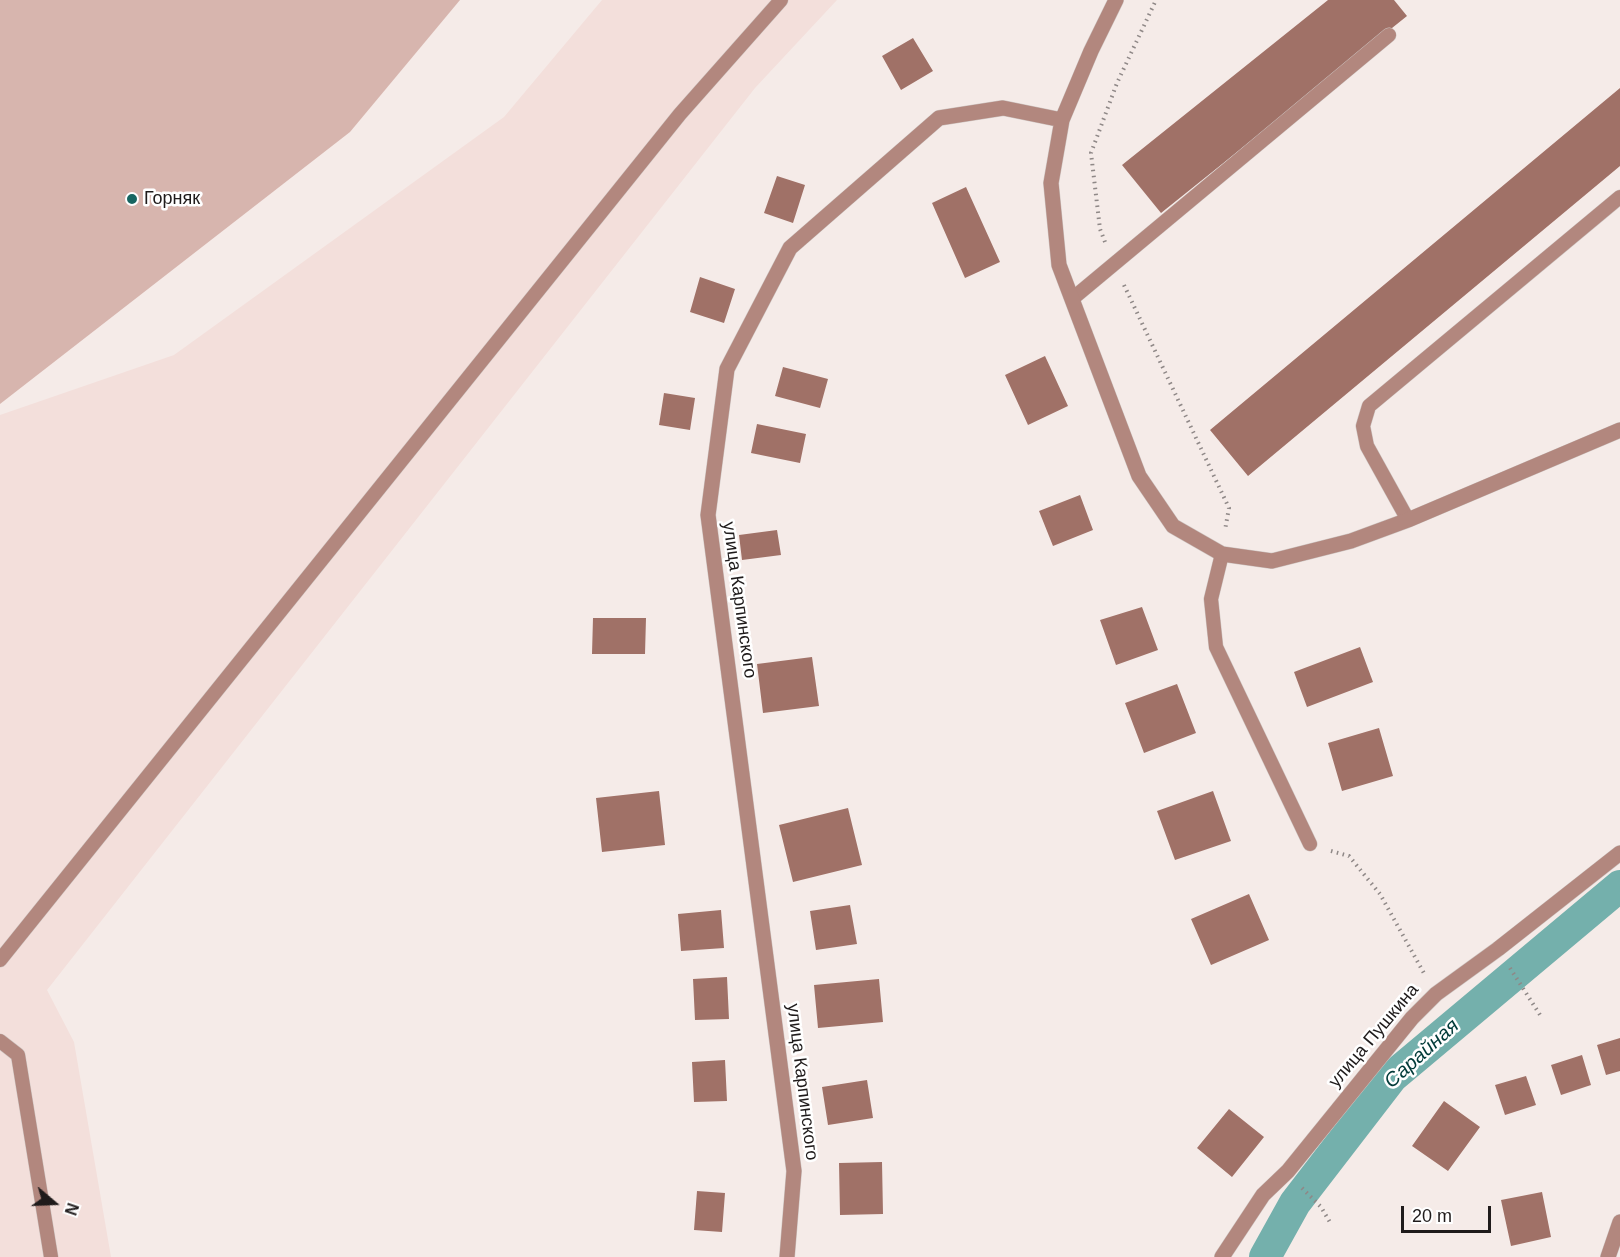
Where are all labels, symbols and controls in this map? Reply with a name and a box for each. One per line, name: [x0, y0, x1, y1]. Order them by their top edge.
place label: Горняк: [144, 188, 200, 210]
marker: Горняк: [125, 192, 139, 206]
street label: улица Карпинского: [717, 520, 761, 680]
street label: улица Пушкина: [1324, 980, 1424, 1092]
street label: улица Карпинского: [782, 1002, 822, 1162]
water label: Сарайная: [1380, 1014, 1464, 1094]
north arrow: [24, 1173, 84, 1233]
scale bar: [1404, 1194, 1494, 1232]
text: N: [62, 1201, 81, 1217]
text: 20 m: [1412, 1206, 1452, 1226]

